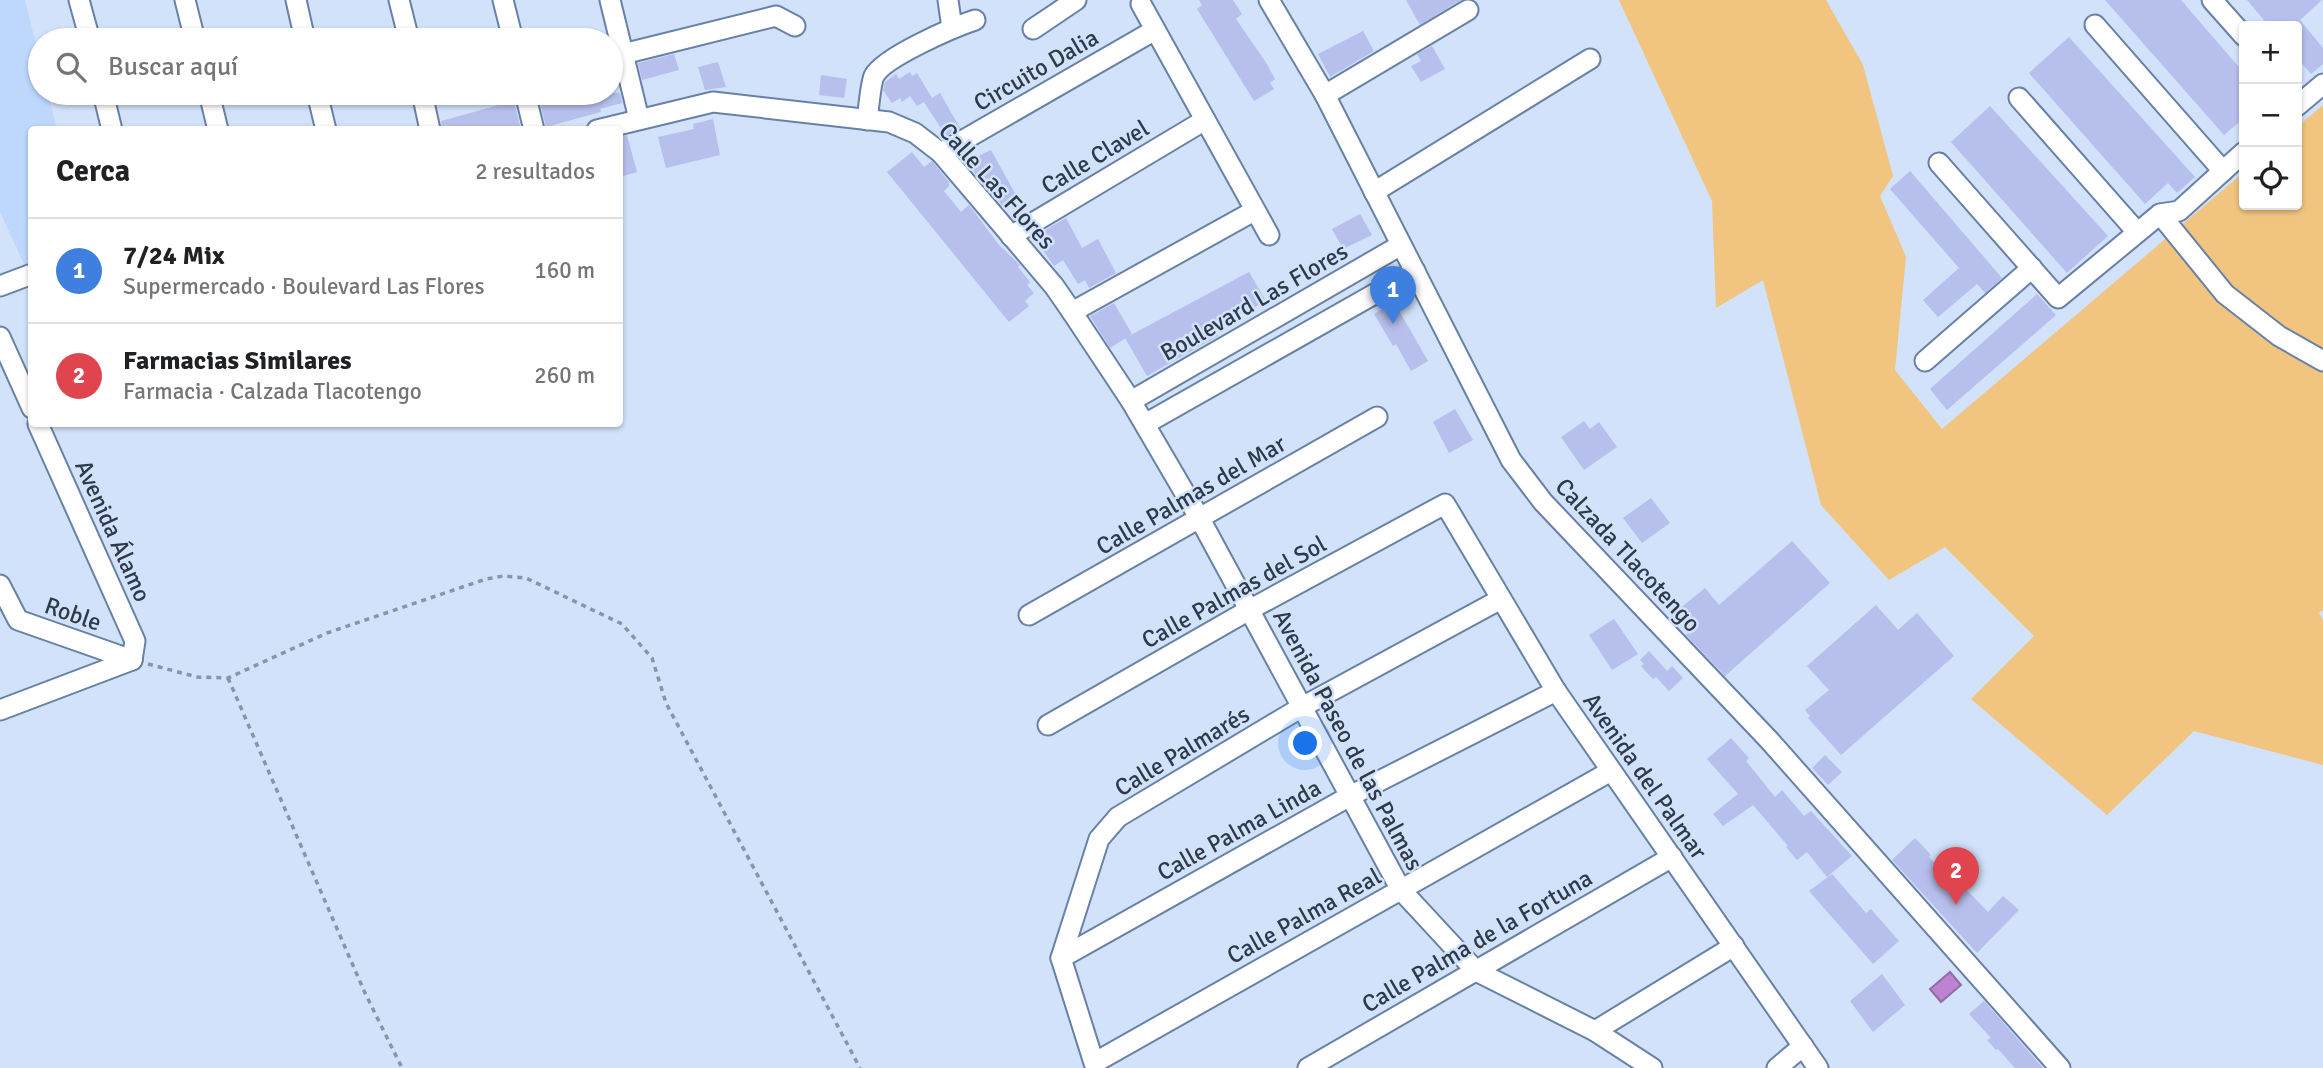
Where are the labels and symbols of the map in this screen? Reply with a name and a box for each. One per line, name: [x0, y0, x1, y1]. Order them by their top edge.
street label: Circuito Dalia: [968, 22, 1104, 118]
street label: Calle Clavel: [1036, 113, 1154, 201]
street label: Calle Las Flores: [932, 116, 1062, 256]
street label: Boulevard Las Flores: [1155, 236, 1353, 368]
pin: 1: [1370, 266, 1416, 324]
street label: Calle Palmas del Mar: [1091, 428, 1291, 562]
street label: Avenida Álamo: [68, 455, 158, 607]
street label: Calzada Tlacotengo: [1549, 472, 1707, 638]
street label: Calle Palmas del Sol: [1136, 529, 1332, 655]
street label: Roble: [41, 590, 105, 638]
street label: Avenida Paseo de las Palmas: [1266, 604, 1430, 876]
street label: Avenida del Palmar: [1576, 687, 1714, 865]
street label: Calle Palmarés: [1109, 699, 1255, 803]
your location: [1288, 726, 1322, 760]
street label: Calle Palma Linda: [1152, 773, 1326, 887]
pin: 2: [1933, 847, 1979, 905]
street label: Calle Palma Real: [1222, 861, 1386, 971]
street label: Calle Palma de la Fortuna: [1356, 863, 1598, 1019]

